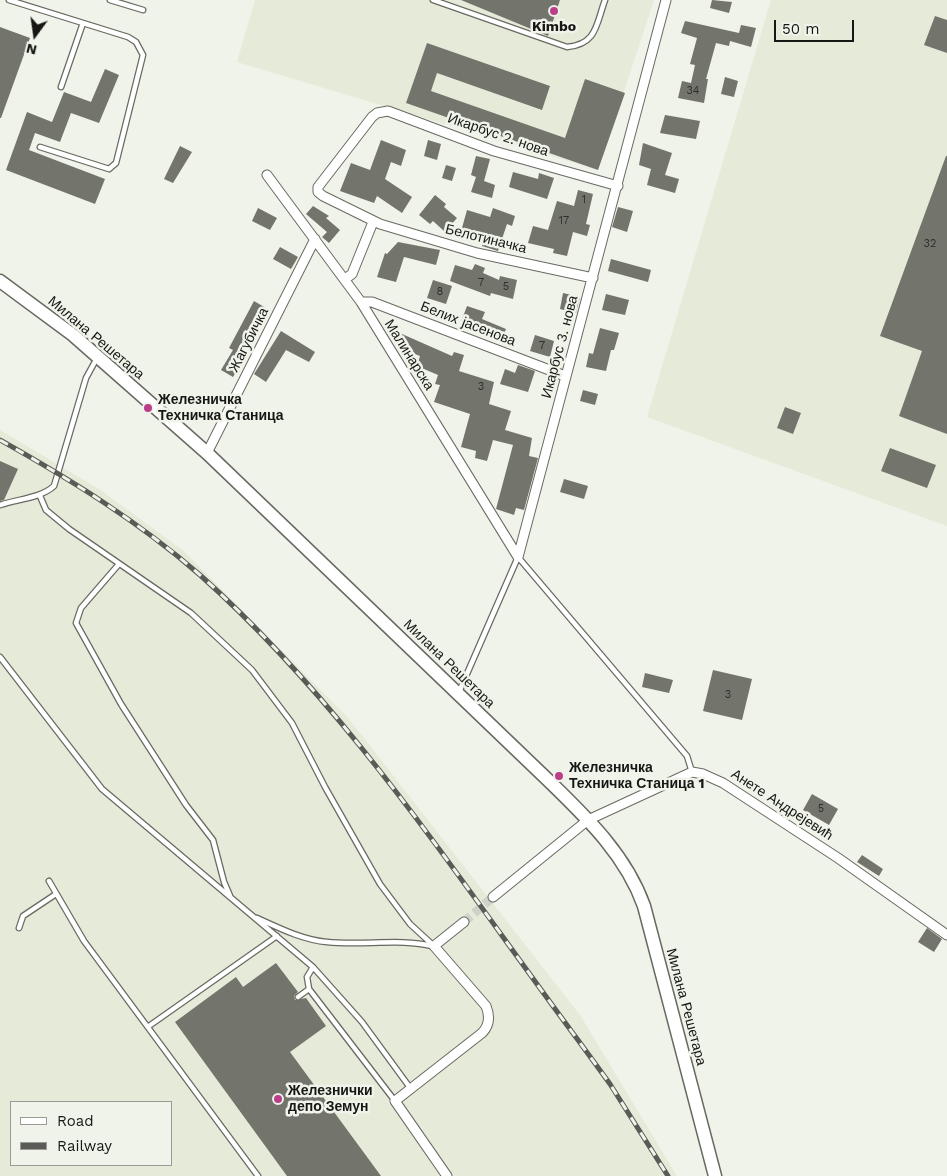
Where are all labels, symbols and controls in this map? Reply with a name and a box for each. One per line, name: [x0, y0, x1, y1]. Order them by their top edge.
marker: Kimbo: [548, 5, 560, 17]
north arrow: [10, 10, 60, 60]
scale bar: [777, 10, 857, 42]
place label: Kimbo: [532, 19, 576, 35]
text: 50 m: [782, 20, 819, 38]
text: N: [24, 41, 38, 59]
house number: 34: [686, 84, 700, 98]
street label: Икарбус 2. нова: [445, 110, 551, 160]
house number: 1: [582, 193, 586, 207]
house number: 17: [559, 214, 569, 228]
street label: Белотиначка: [444, 221, 528, 257]
house number: 32: [924, 237, 936, 251]
house number: 7: [478, 276, 484, 290]
house number: 5: [503, 280, 509, 294]
house number: 8: [437, 285, 443, 299]
street label: Милана Решетара: [44, 293, 148, 383]
street label: Икарбус 3. нова: [538, 294, 582, 400]
street label: Белих јасенова: [418, 298, 518, 350]
street label: Жагубичка: [226, 305, 272, 375]
street label: Малинарска: [381, 317, 437, 393]
house number: 7: [539, 339, 545, 353]
house number: 3: [478, 380, 484, 394]
place label: Железничка Техничка Станица: [158, 392, 284, 424]
marker: Железничка Техничка Станица: [142, 402, 154, 414]
street label: Милана Решетара: [400, 616, 498, 712]
house number: 3: [725, 688, 731, 702]
place label: Железничка Техничка Станица 1: [569, 760, 705, 792]
street label: Анете Андрејевић: [728, 766, 836, 844]
marker: Железничка Техничка Станица 1: [553, 770, 565, 782]
house number: 5: [818, 802, 824, 816]
street label: Милана Решетара: [662, 947, 710, 1067]
place label: Железнички депо Земун: [288, 1083, 373, 1116]
marker: Железнички депо Земун: [272, 1093, 284, 1105]
legend: [10, 1101, 172, 1166]
text: Road: [57, 1112, 94, 1130]
text: Railway: [57, 1137, 112, 1155]

